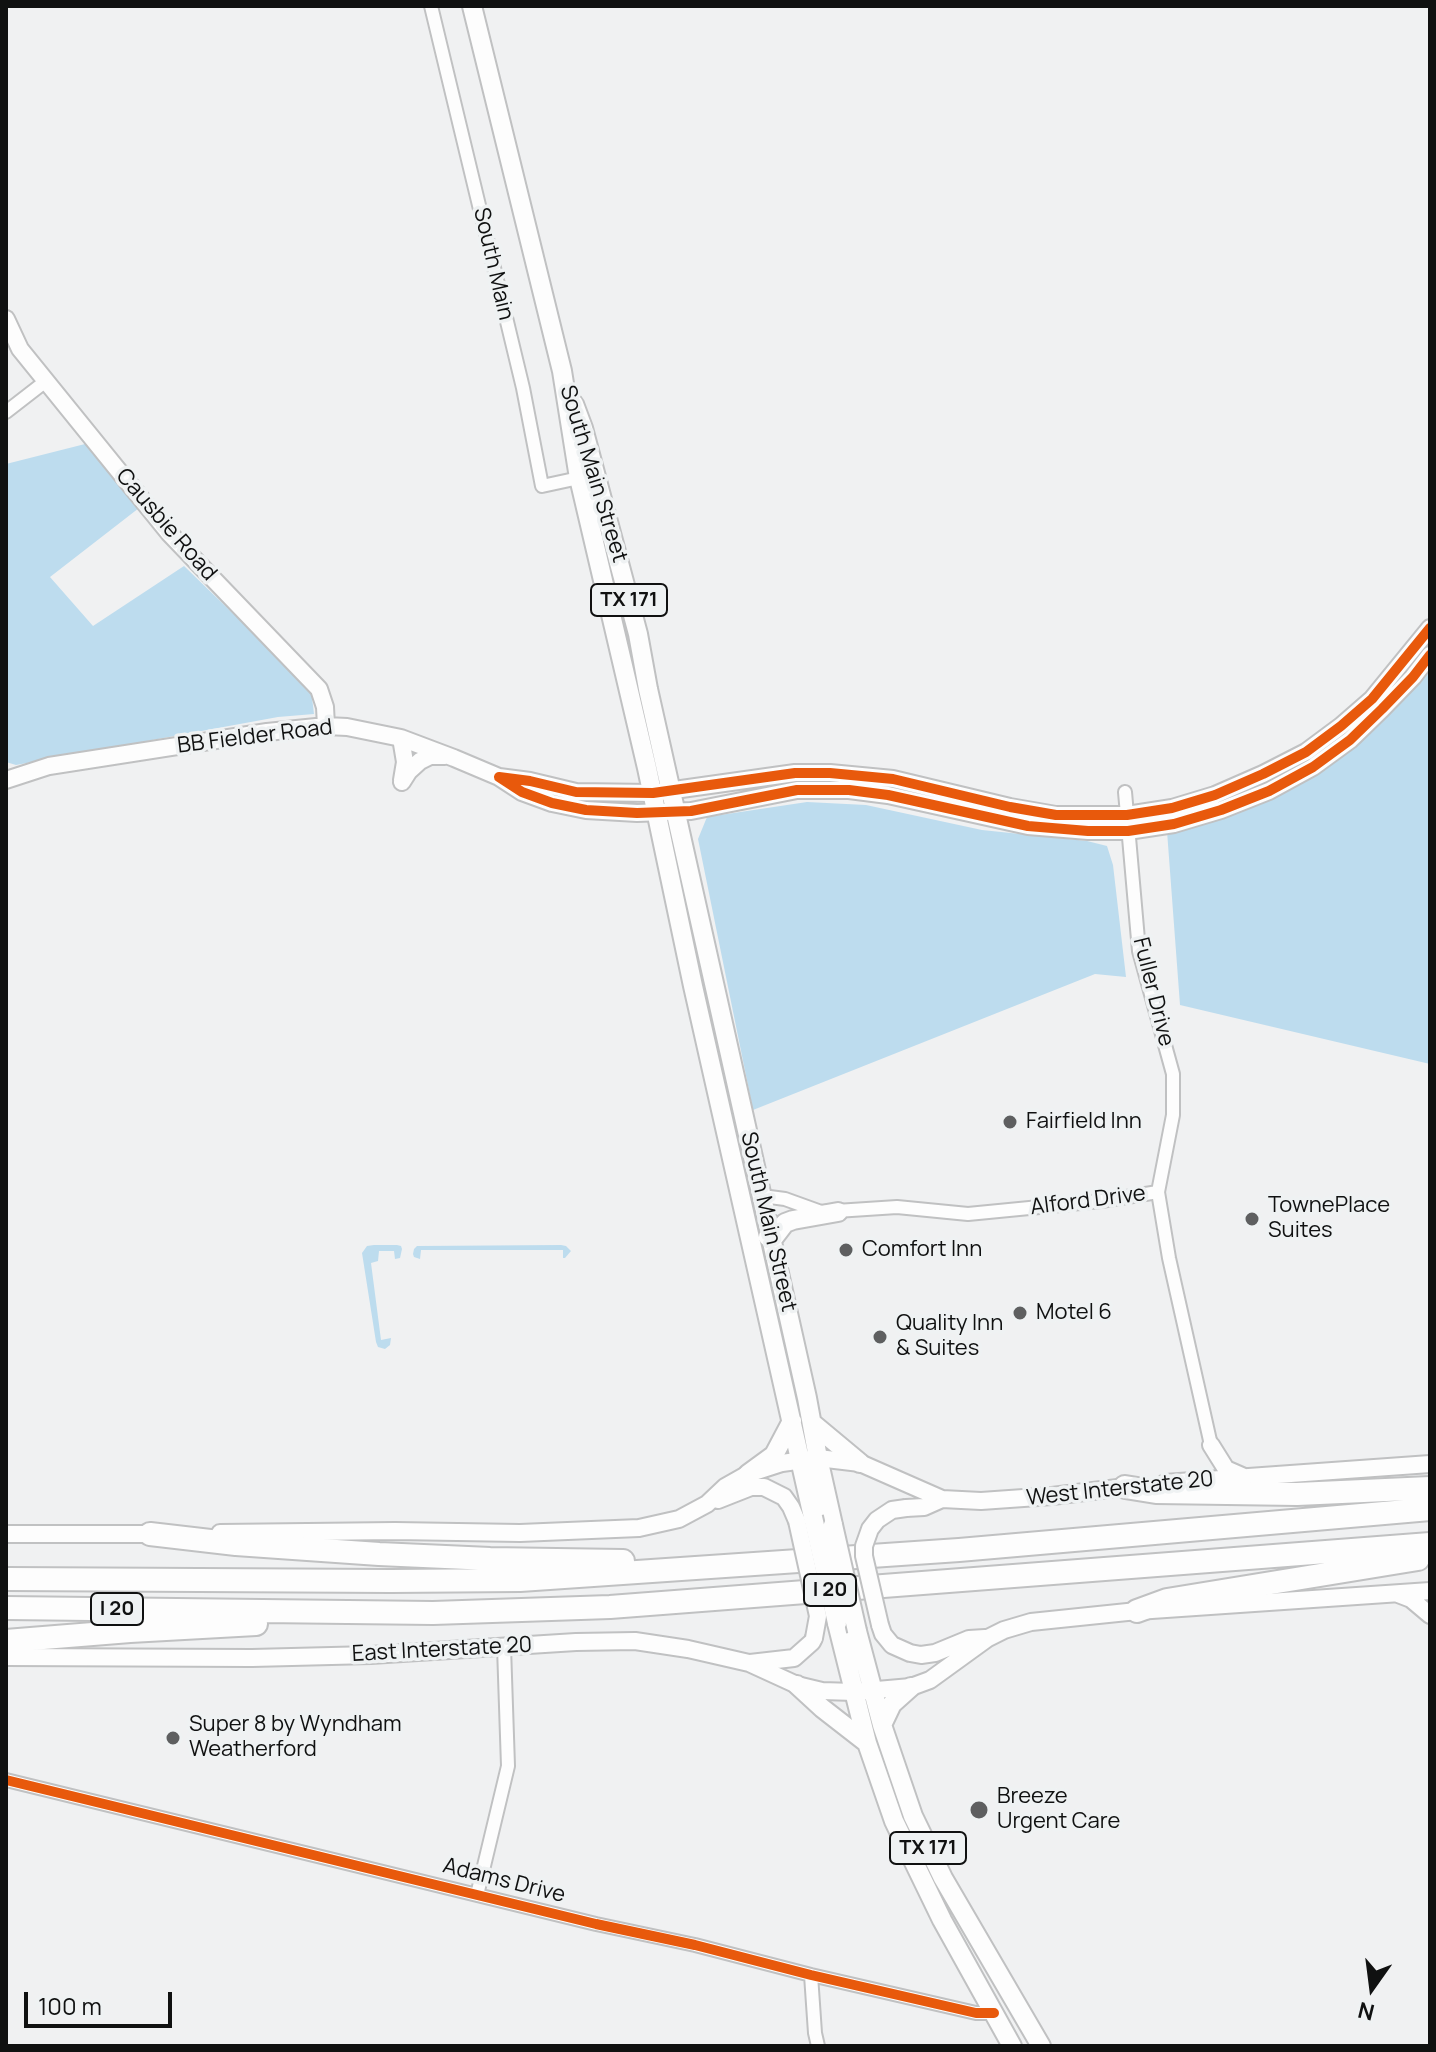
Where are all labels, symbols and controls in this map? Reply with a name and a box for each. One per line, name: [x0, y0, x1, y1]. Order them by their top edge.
street label: South Main: [467, 205, 519, 323]
street label: South Main Street: [553, 382, 633, 566]
street label: Causbie Road: [110, 463, 222, 587]
road number: TX 171: [591, 584, 667, 616]
street label: BB Fielder Road: [176, 714, 334, 760]
street label: Fuller Drive: [1127, 935, 1179, 1049]
place label: Fairfield Inn: [1026, 1109, 1142, 1135]
marker: Fairfield Inn: [1001, 1113, 1019, 1131]
street label: South Main Street: [734, 1129, 802, 1315]
street label: Alford Drive: [1029, 1181, 1147, 1221]
place label: TownePlace Suites: [1268, 1193, 1390, 1244]
marker: TownePlace Suites: [1243, 1210, 1261, 1228]
place label: Comfort Inn: [862, 1237, 982, 1263]
marker: Comfort Inn: [837, 1241, 855, 1259]
place label: Motel 6: [1036, 1300, 1112, 1326]
marker: Motel 6: [1011, 1304, 1029, 1322]
place label: Quality Inn & Suites: [896, 1311, 1003, 1362]
marker: Quality Inn & Suites: [871, 1328, 889, 1346]
street label: West Interstate 20: [1025, 1466, 1215, 1512]
road number: I 20: [804, 1574, 856, 1606]
road number: I 20: [91, 1593, 143, 1625]
street label: East Interstate 20: [351, 1632, 533, 1668]
place label: Super 8 by Wyndham Weatherford: [189, 1712, 402, 1764]
marker: Super 8 by Wyndham Weatherford: [164, 1729, 182, 1747]
place label: Breeze Urgent Care: [997, 1784, 1120, 1836]
marker: Breeze Urgent Care: [968, 1799, 990, 1821]
road number: TX 171: [890, 1832, 966, 1864]
street label: Adams Drive: [440, 1853, 568, 1909]
north arrow: [1332, 1948, 1412, 2028]
scale bar: [28, 1976, 176, 2026]
text: 100 m: [38, 1989, 102, 2022]
text: N: [1355, 1995, 1377, 2028]

